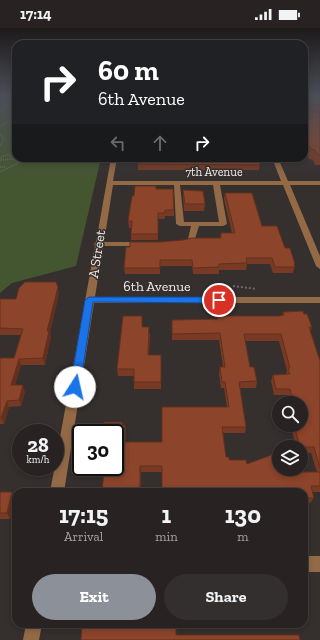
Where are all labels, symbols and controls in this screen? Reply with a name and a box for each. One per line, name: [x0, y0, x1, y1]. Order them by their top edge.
text: 17:14: [20, 5, 52, 23]
text: 60 m: [98, 54, 159, 87]
icon: right: [32, 56, 84, 108]
text: 6th Avenue: [98, 88, 185, 110]
icon: left: [107, 132, 129, 154]
icon: ahead: [149, 132, 171, 154]
icon: right: [191, 132, 213, 154]
street label: 7th Avenue: [185, 165, 243, 179]
street label: A Street: [85, 228, 109, 279]
street label: 6th Avenue: [123, 278, 191, 295]
pin: [202, 283, 236, 317]
icon: arrive: [208, 289, 230, 311]
position arrow: [54, 366, 96, 408]
map controls: [272, 396, 308, 476]
button: search: [272, 396, 308, 432]
speed limit sign: 30: [72, 424, 124, 476]
text: 28: [27, 433, 49, 457]
button: layers: [272, 440, 308, 476]
text: km/h: [27, 454, 49, 466]
text: 17:15: [59, 500, 108, 529]
text: 1: [162, 500, 171, 529]
text: 130: [225, 500, 261, 529]
text: Arrival: [64, 529, 103, 544]
text: min: [155, 529, 178, 544]
text: m: [237, 529, 248, 544]
button: Exit: [32, 574, 156, 620]
button: Share: [164, 574, 288, 620]

